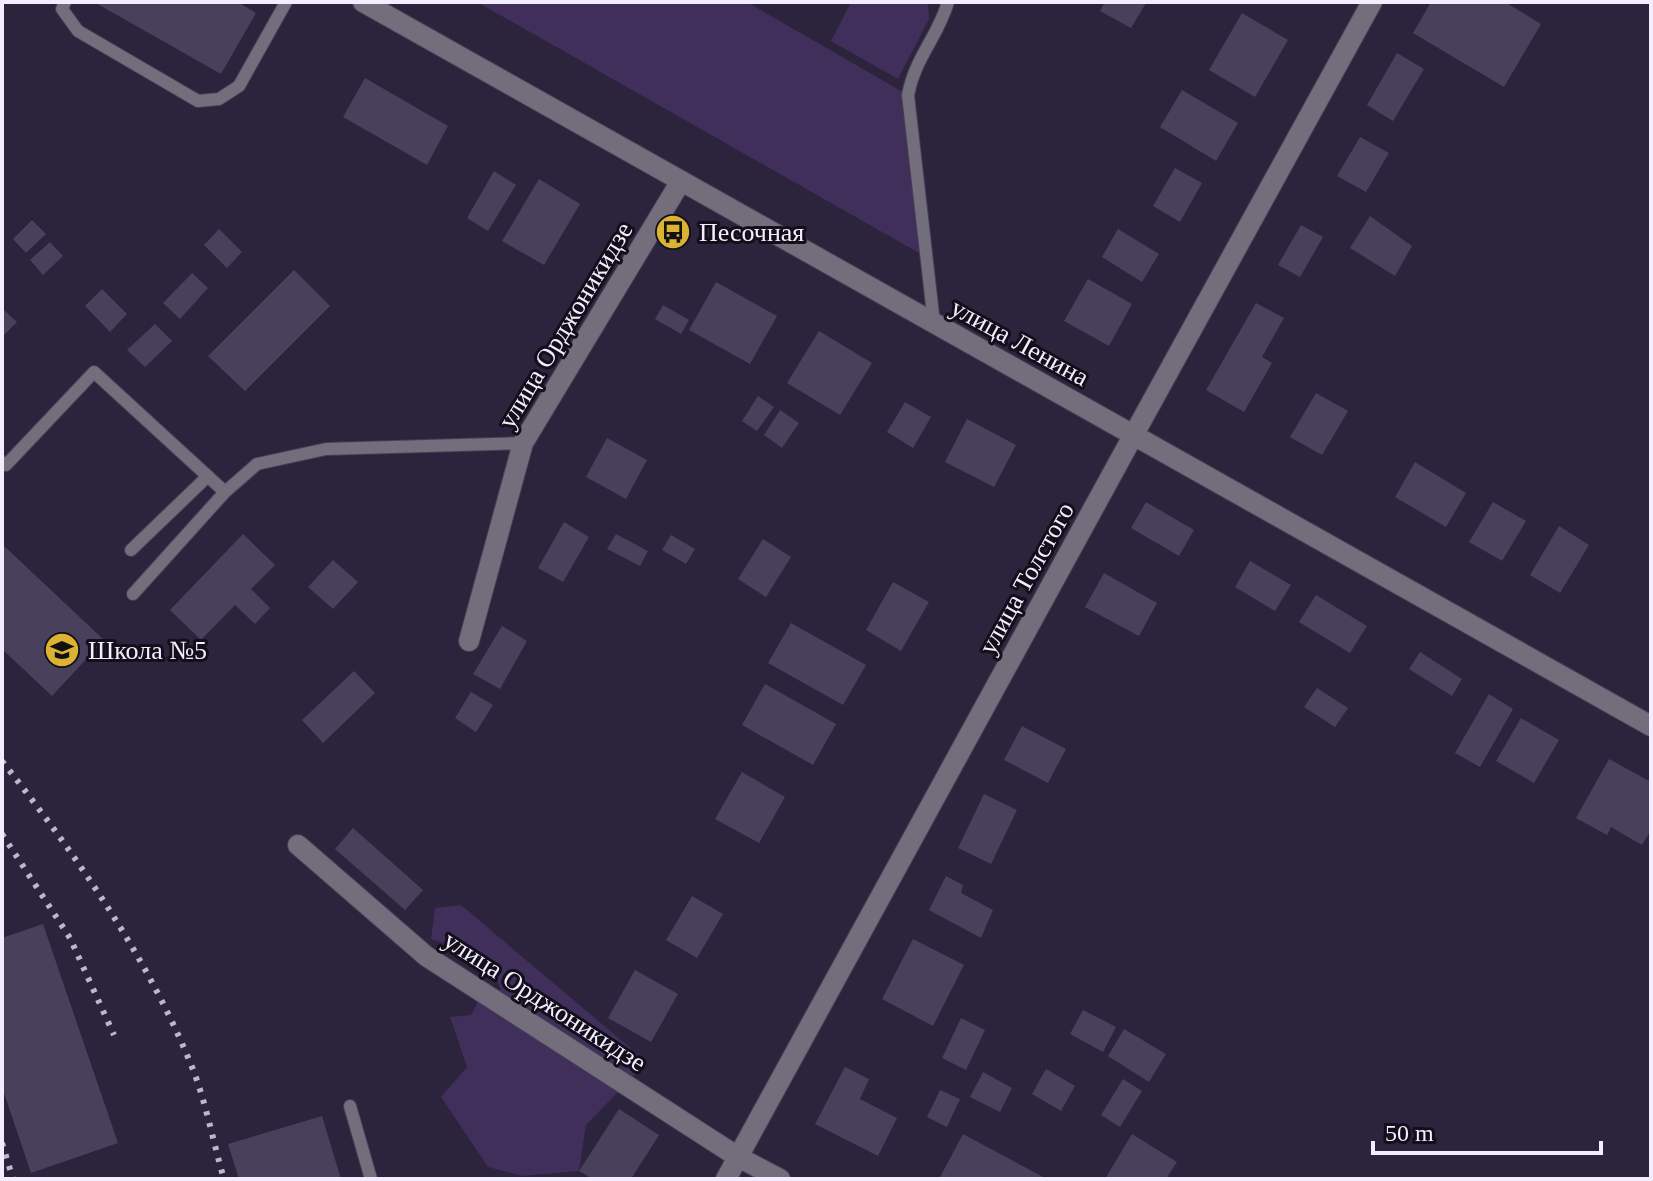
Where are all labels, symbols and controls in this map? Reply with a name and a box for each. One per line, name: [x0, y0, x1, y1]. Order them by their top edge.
bus stop icon: Песочная: [654, 213, 692, 251]
street label: улица Орджоникидзе: [492, 217, 638, 434]
place label: Песочная: [699, 218, 804, 247]
street label: улица Ленина: [946, 293, 1094, 392]
street label: улица Толстого: [973, 497, 1080, 659]
school or university icon: Школа №5: [43, 631, 81, 669]
place label: Школа №5: [88, 636, 207, 665]
street label: улица Орджоникидзе: [438, 925, 651, 1078]
scale bar: [1373, 1105, 1601, 1155]
text: 50 m: [1385, 1120, 1434, 1146]

